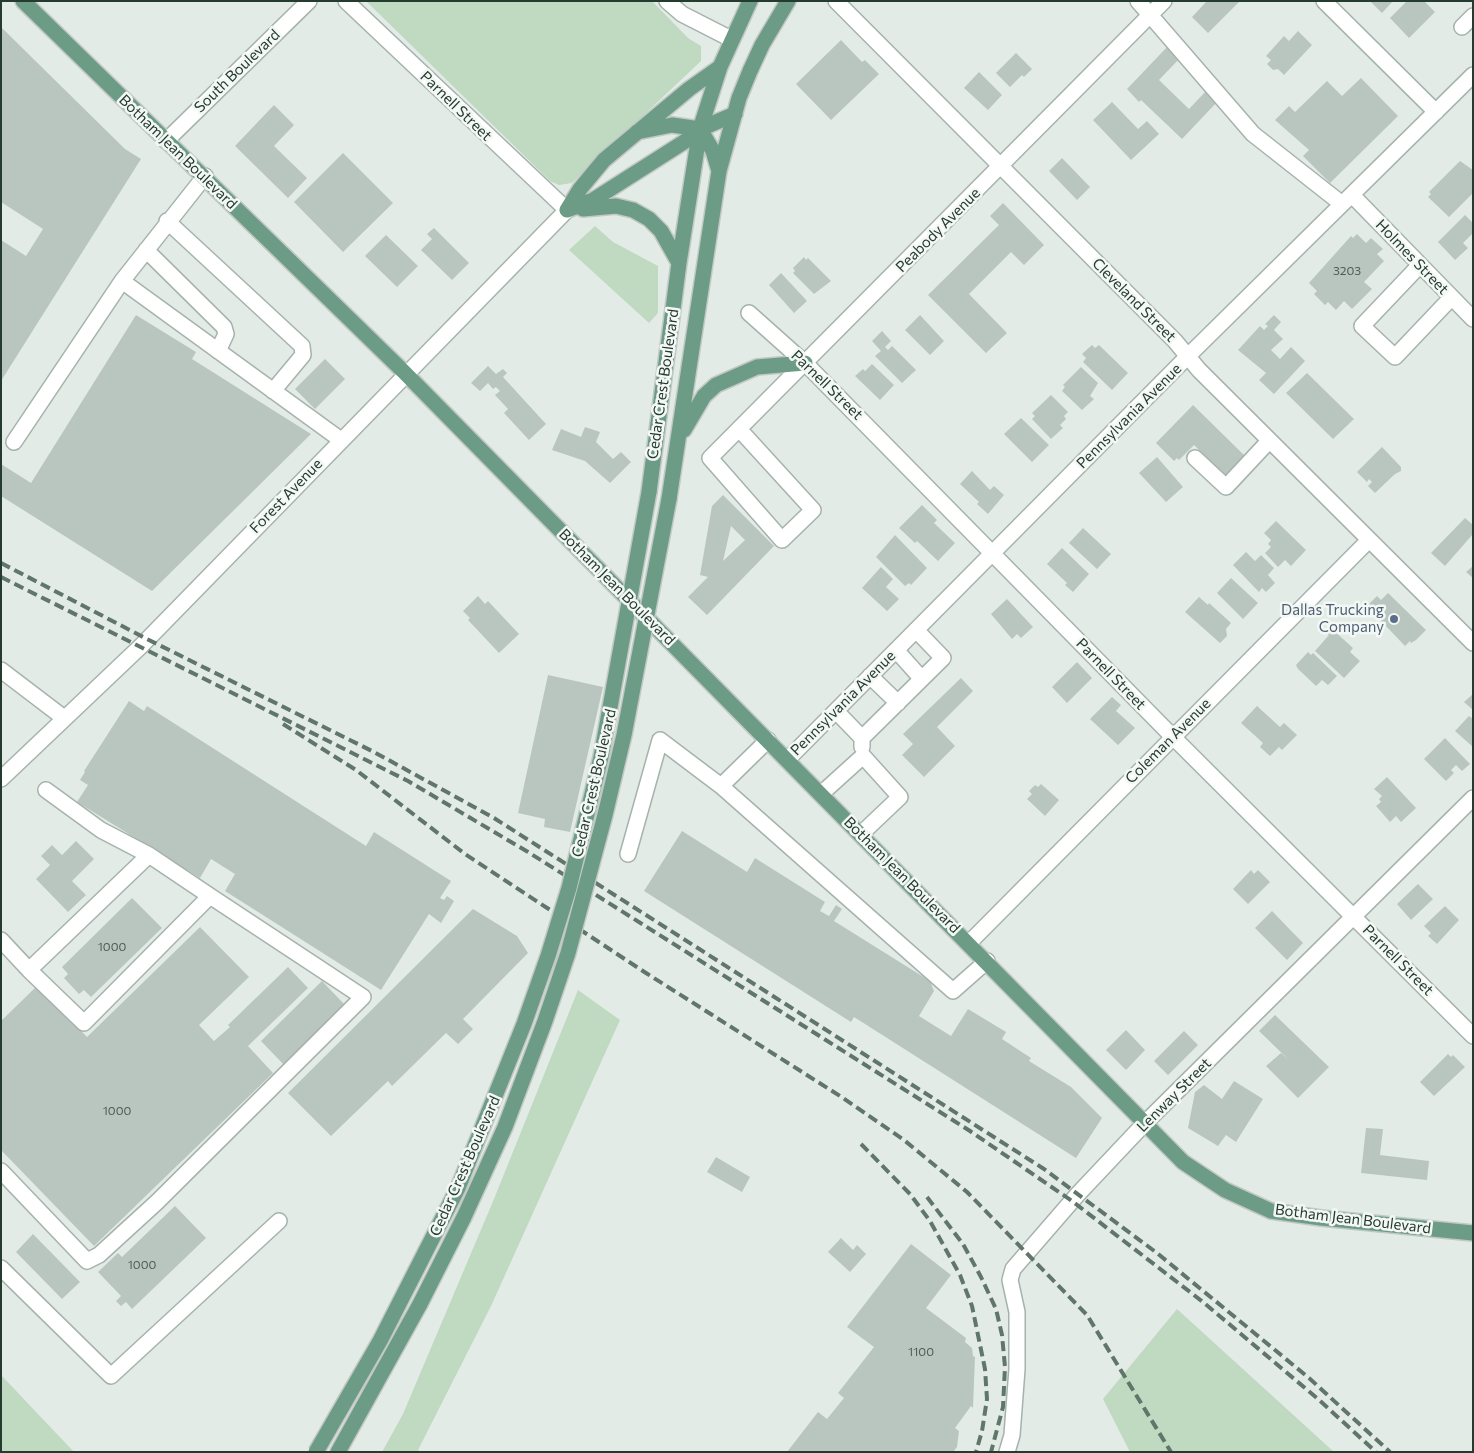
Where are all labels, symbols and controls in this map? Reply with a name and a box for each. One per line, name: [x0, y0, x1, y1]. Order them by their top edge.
street label: South Boulevard: [190, 26, 284, 116]
street label: Parnell Street: [416, 67, 496, 145]
street label: Botham Jean Boulevard: [115, 91, 241, 213]
street label: Peabody Avenue: [892, 184, 984, 276]
street label: Holmes Street: [1372, 216, 1452, 298]
street label: Cleveland Street: [1088, 254, 1180, 346]
house number: 3203: [1333, 264, 1361, 278]
street label: Cedar Crest Boulevard: [644, 308, 682, 460]
street label: Parnell Street: [787, 346, 867, 424]
street label: Pennsylvania Avenue: [1073, 360, 1185, 472]
street label: Forest Avenue: [246, 455, 326, 537]
street label: Botham Jean Boulevard: [555, 525, 679, 649]
place label: Dallas Trucking Company: [1281, 601, 1384, 636]
marker: Dallas Trucking Company: [1388, 613, 1400, 625]
street label: Parnell Street: [1072, 634, 1150, 714]
street label: Pennsylvania Avenue: [787, 647, 899, 759]
street label: Coleman Avenue: [1122, 695, 1214, 787]
street label: Cedar Crest Boulevard: [568, 707, 620, 859]
street label: Botham Jean Boulevard: [840, 813, 964, 937]
street label: Parnell Street: [1359, 921, 1437, 999]
house number: 1000: [98, 940, 126, 954]
street label: Lenway Street: [1133, 1054, 1215, 1136]
street label: Cedar Crest Boulevard: [426, 1093, 504, 1239]
house number: 1000: [103, 1104, 131, 1118]
street label: Botham Jean Boulevard: [1274, 1200, 1432, 1238]
house number: 1000: [128, 1258, 156, 1272]
house number: 1100: [908, 1345, 934, 1359]

